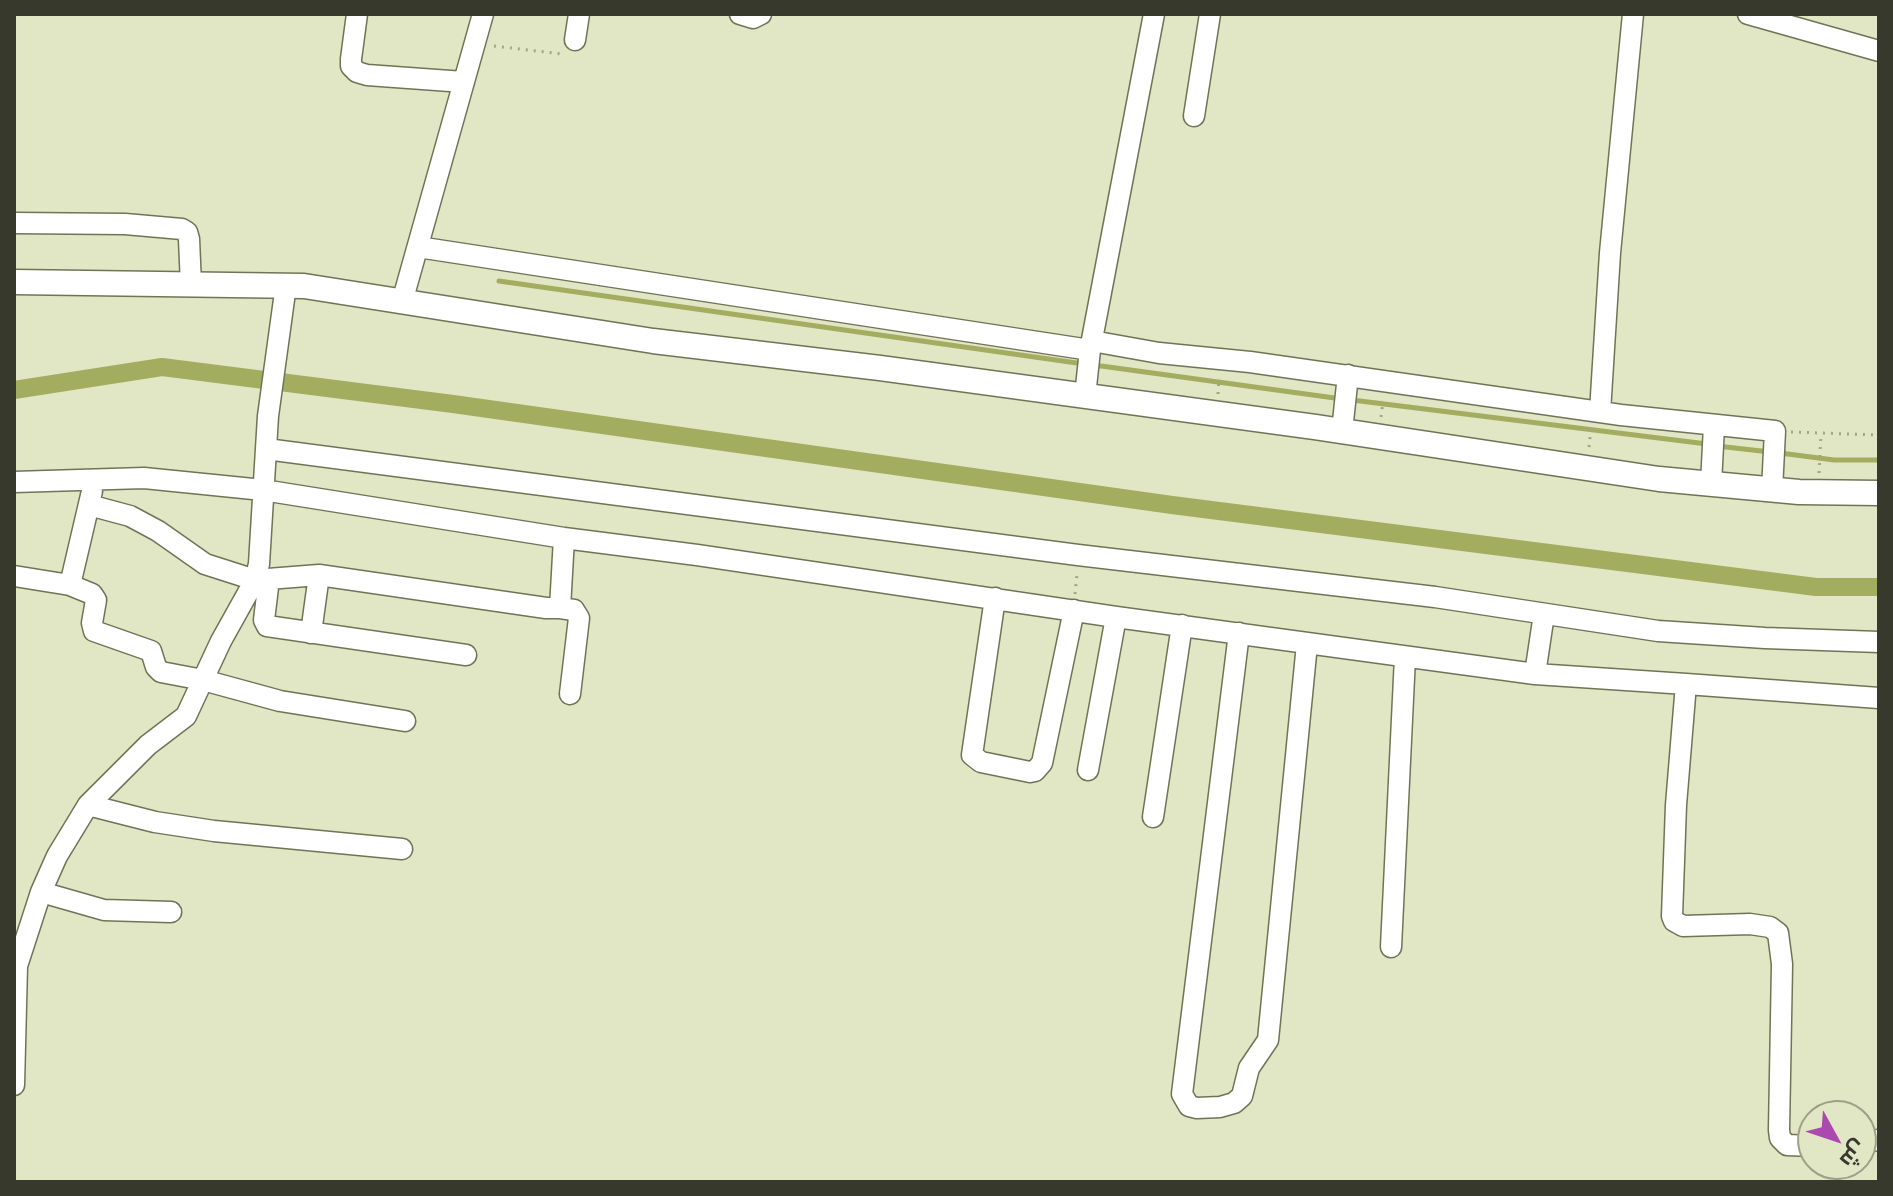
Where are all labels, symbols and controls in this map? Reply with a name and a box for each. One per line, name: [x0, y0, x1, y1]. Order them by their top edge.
north arrow: [1797, 1100, 1877, 1180]
text: ش: [1835, 1135, 1874, 1174]

